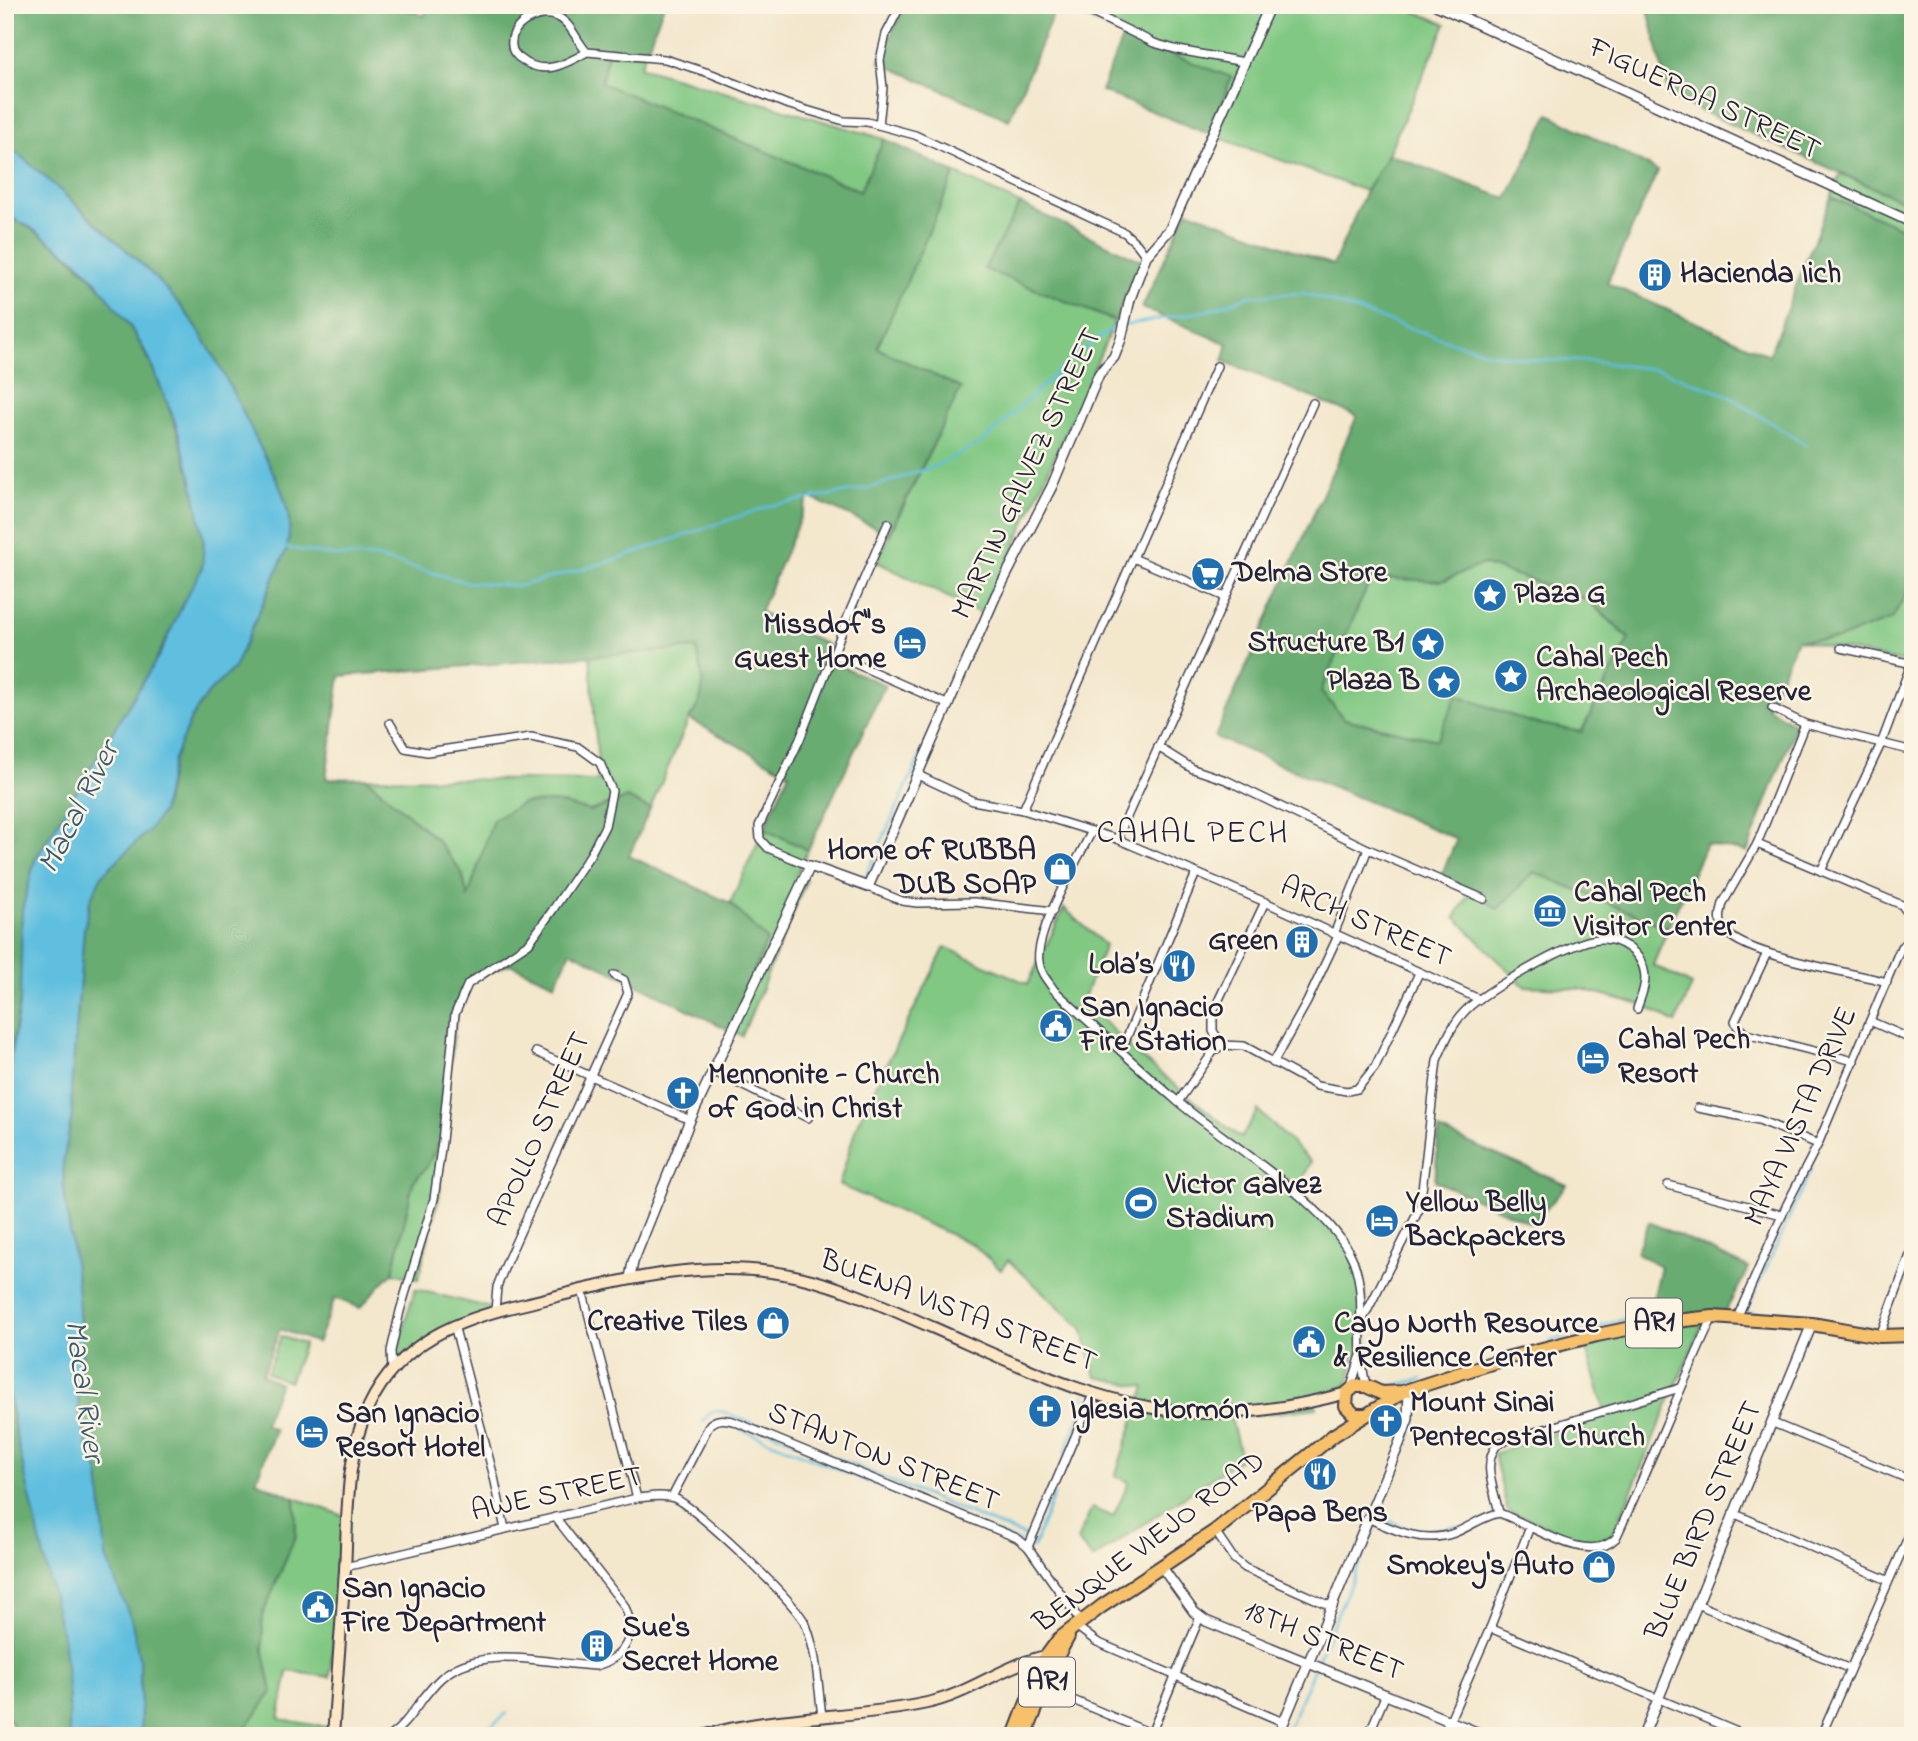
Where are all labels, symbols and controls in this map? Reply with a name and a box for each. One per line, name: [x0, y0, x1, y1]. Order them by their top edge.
street label: FIGUEROA STREET: [1580, 26, 1827, 173]
place label: Hacienda Iich: [1680, 253, 1841, 297]
building icon: Hacienda Iich: [1636, 256, 1674, 294]
street label: MARTIN GALVEZ STREET: [941, 321, 1115, 627]
place label: Delma Store: [1230, 552, 1389, 596]
supermarket icon: Delma Store: [1189, 555, 1227, 593]
place label: Plaza G: [1514, 573, 1606, 617]
place icon: Plaza G: [1471, 576, 1509, 614]
place label: Missdof"s Guest Home: [734, 604, 888, 682]
place label: Structure B1: [1248, 622, 1404, 666]
hotel icon: Missdof"s Guest Home: [891, 624, 929, 662]
place icon: Structure B1: [1409, 625, 1447, 663]
place label: Cahal Pech Archaeological Reserve: [1536, 637, 1813, 716]
place icon: Cahal Pech Archaeological Reserve: [1492, 657, 1530, 695]
place label: Plaza B: [1327, 660, 1420, 704]
place icon: Plaza B: [1425, 663, 1463, 701]
water label: Macal River: [27, 730, 135, 882]
district label: CAHAL PECH: [1097, 810, 1289, 858]
place label: Home of RUBBA DUB SOAP: [827, 830, 1036, 908]
shop icon: Home of RUBBA DUB SOAP: [1041, 850, 1079, 888]
street label: ARCH STREET: [1272, 866, 1458, 980]
place label: Cahal Pech Visitor Center: [1573, 872, 1736, 950]
museum icon: Cahal Pech Visitor Center: [1531, 892, 1569, 930]
place label: Green: [1208, 920, 1278, 964]
building icon: Green: [1283, 923, 1321, 961]
place label: Lola’s: [1089, 944, 1154, 988]
restaurant icon: Lola’s: [1160, 947, 1198, 985]
place label: San Ignacio Fire Station: [1078, 987, 1227, 1065]
street label: MAYA VISTA DRIVE: [1734, 1000, 1870, 1234]
public building icon: San Ignacio Fire Station: [1037, 1007, 1075, 1045]
place label: Cahal Pech Resort: [1618, 1019, 1750, 1097]
street label: APOLLO STREET: [478, 1025, 604, 1235]
hotel icon: Cahal Pech Resort: [1574, 1039, 1612, 1077]
place label: Mennonite - Church of God in Christ: [708, 1054, 939, 1132]
church icon: Mennonite - Church of God in Christ: [664, 1074, 702, 1112]
place label: Victor Galvez Stadium: [1165, 1164, 1323, 1242]
place label: Yellow Belly Backpackers: [1404, 1182, 1566, 1260]
sports icon: Victor Galvez Stadium: [1122, 1184, 1160, 1222]
hotel icon: Yellow Belly Backpackers: [1363, 1202, 1401, 1240]
street label: BUENA VISTA STREET: [812, 1238, 1103, 1385]
road number: AR1: [1626, 1298, 1682, 1348]
place label: Creative Tiles: [587, 1301, 748, 1345]
place label: Cayo North Resource & Resilience Center: [1333, 1303, 1600, 1381]
shop icon: Creative Tiles: [754, 1304, 792, 1342]
water label: Macal River: [50, 1317, 117, 1469]
public building icon: Cayo North Resource & Resilience Center: [1290, 1323, 1328, 1361]
place label: Mount Sinai Pentecostal Church: [1410, 1382, 1645, 1460]
place label: Iglesia Mormón: [1070, 1389, 1249, 1434]
street label: STANTON STREET: [761, 1391, 1005, 1525]
church icon: Iglesia Mormón: [1026, 1392, 1064, 1430]
place label: San Ignacio Resort Hotel: [336, 1393, 485, 1471]
street label: BLUE BIRD STREET: [1634, 1395, 1775, 1648]
church icon: Mount Sinai Pentecostal Church: [1367, 1402, 1405, 1440]
hotel icon: San Ignacio Resort Hotel: [293, 1413, 331, 1451]
street label: BENQUE VIEJO ROAD: [1024, 1441, 1275, 1646]
street label: AWE STREET: [467, 1455, 647, 1535]
restaurant icon: Papa Bens: [1301, 1455, 1339, 1493]
place label: Papa Bens: [1252, 1492, 1388, 1536]
place label: Smokey's Auto: [1386, 1545, 1574, 1589]
shop icon: Smokey's Auto: [1580, 1548, 1618, 1586]
place label: San Ignacio Fire Department: [340, 1568, 547, 1646]
public building icon: San Ignacio Fire Department: [299, 1588, 337, 1626]
street label: 18TH STREET: [1236, 1590, 1410, 1694]
place label: Sue's Secret Home: [622, 1607, 780, 1685]
building icon: Sue's Secret Home: [578, 1627, 616, 1665]
road number: AR1: [1019, 1658, 1075, 1706]

